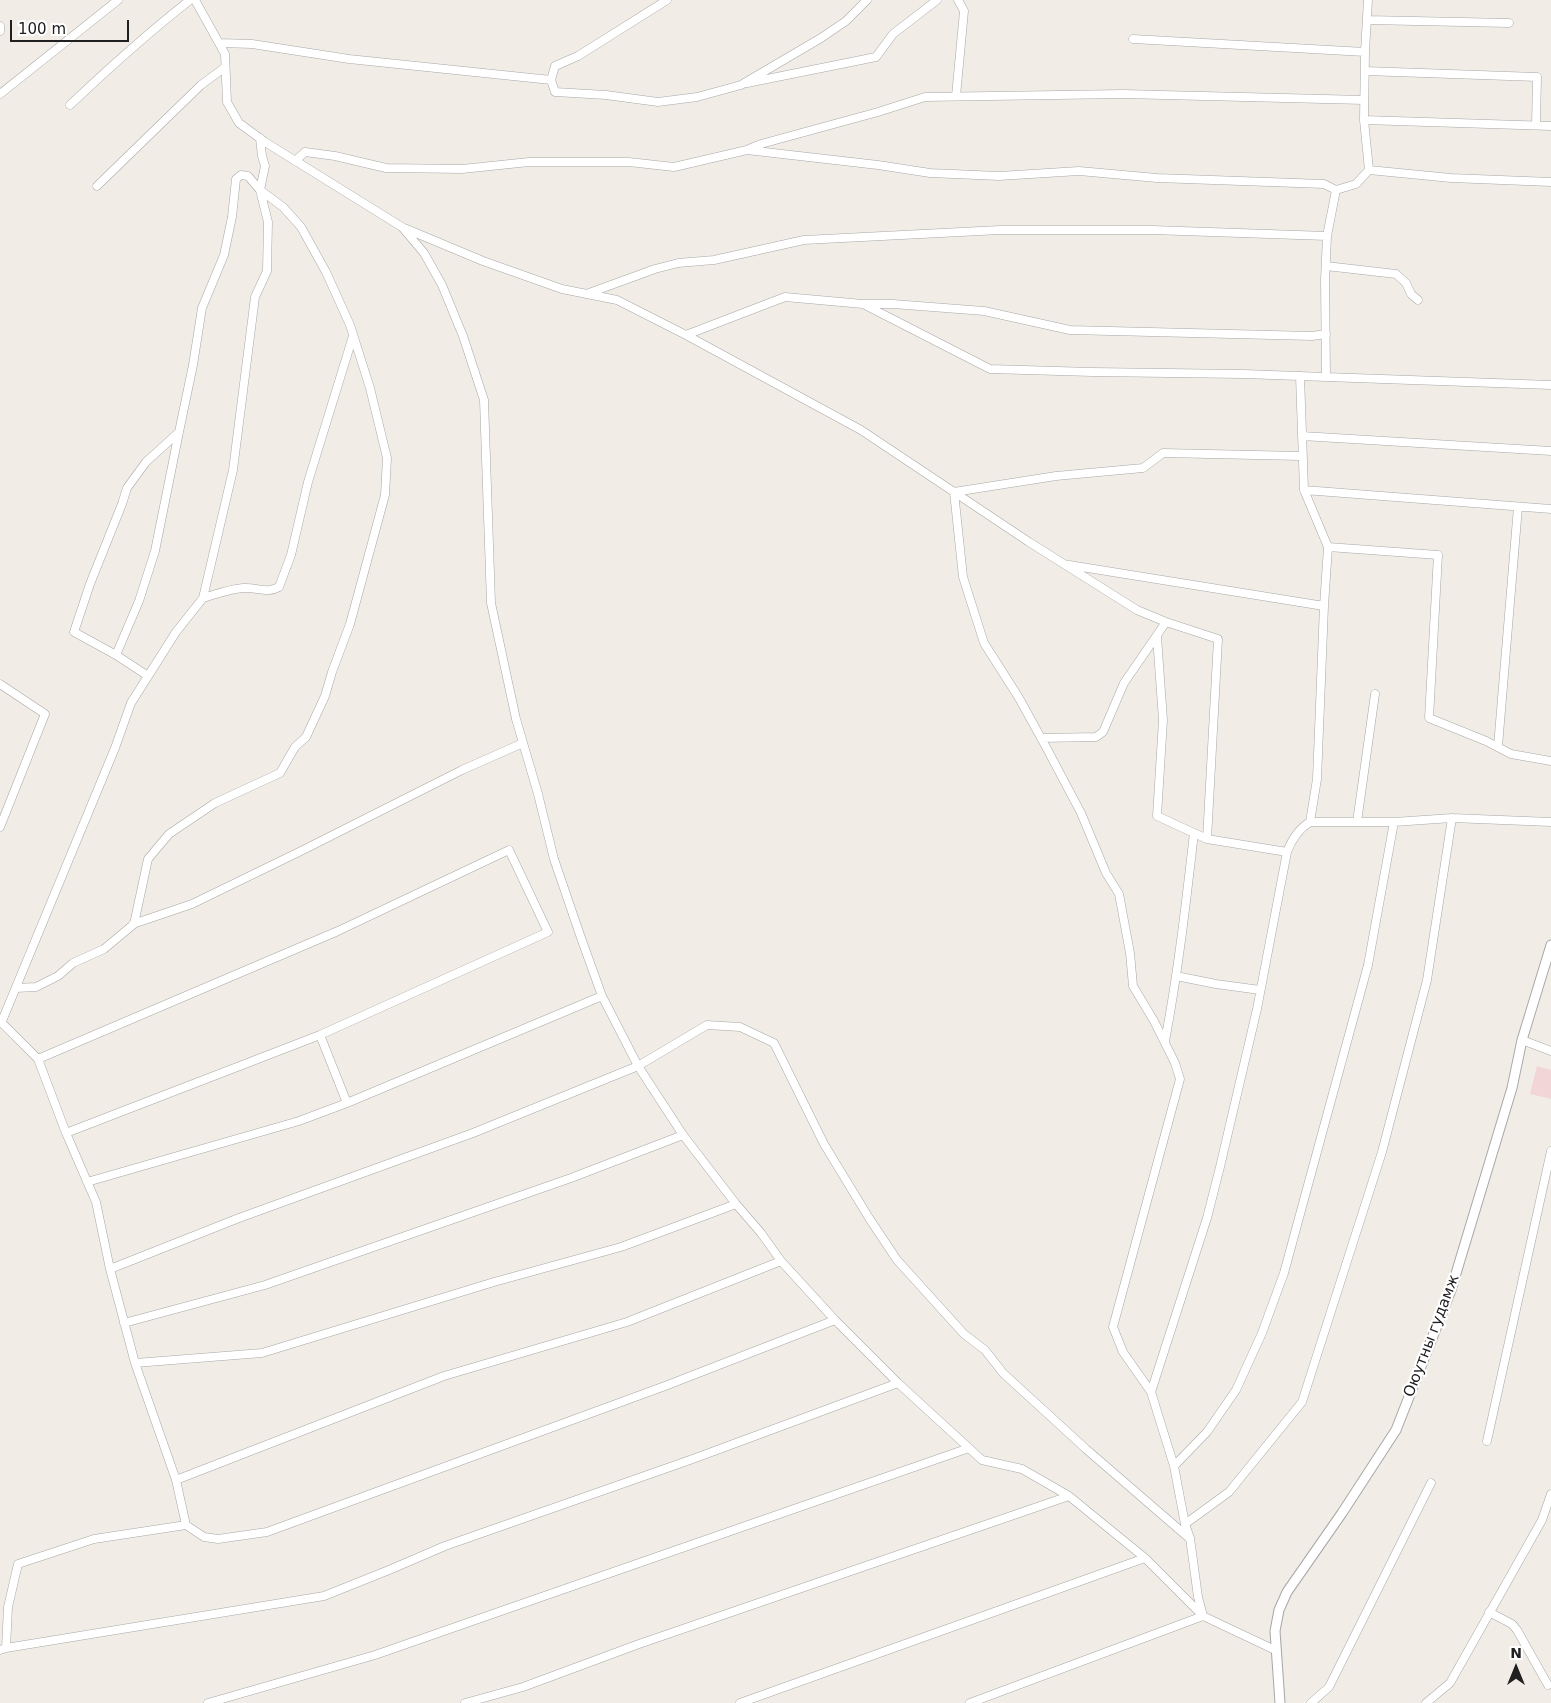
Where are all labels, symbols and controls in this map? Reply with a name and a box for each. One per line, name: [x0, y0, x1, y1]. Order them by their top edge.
scale bar: [12, 10, 131, 42]
text: 100 m: [18, 20, 66, 38]
street label: Оюутны гудамж: [1400, 1272, 1464, 1400]
north arrow: [1491, 1643, 1541, 1693]
text: N: [1510, 1645, 1522, 1661]

